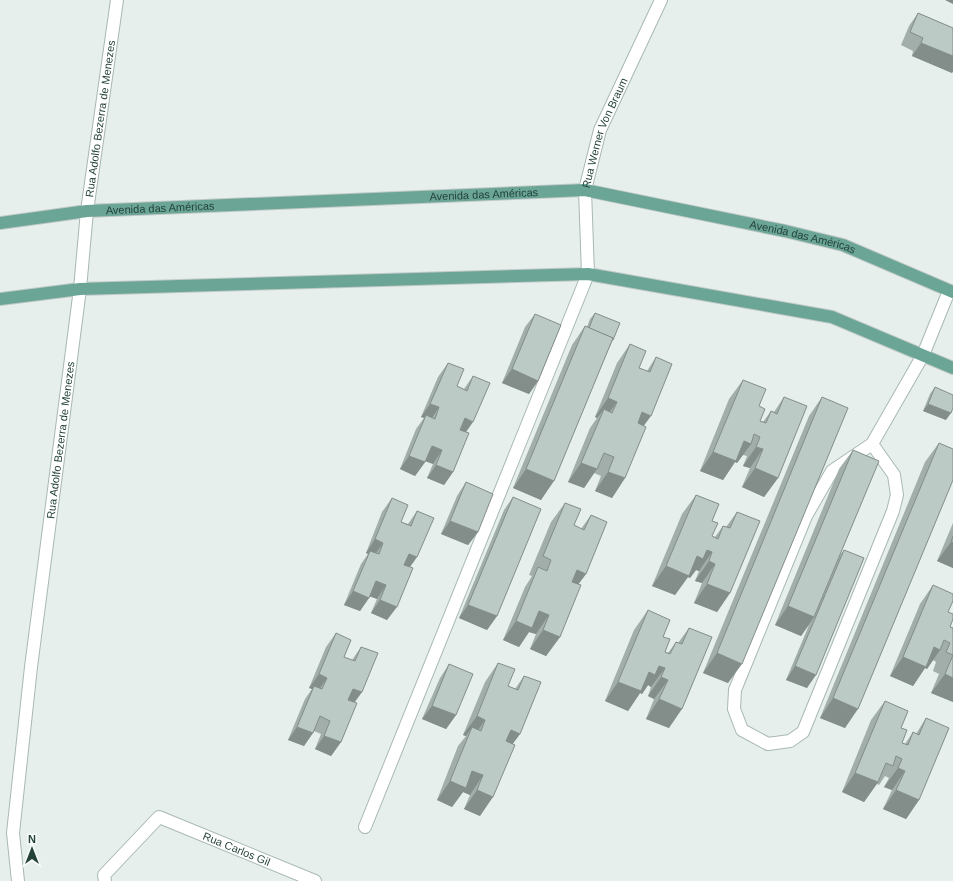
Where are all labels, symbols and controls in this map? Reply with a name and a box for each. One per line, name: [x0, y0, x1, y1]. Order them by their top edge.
street label: Rua Adolfo Bezerra de Menezes: [83, 39, 117, 198]
street label: Rua Werner Von Braum: [580, 76, 630, 189]
street label: Avenida das Américas: [429, 186, 539, 203]
street label: Avenida das Américas: [106, 200, 215, 216]
street label: Avenida das Américas: [749, 218, 858, 256]
street label: Rua Adolfo Bezerra de Menezes: [44, 360, 77, 520]
north arrow: [12, 829, 52, 869]
street label: Rua Carlos Gil: [201, 830, 272, 868]
text: N: [28, 833, 36, 845]

